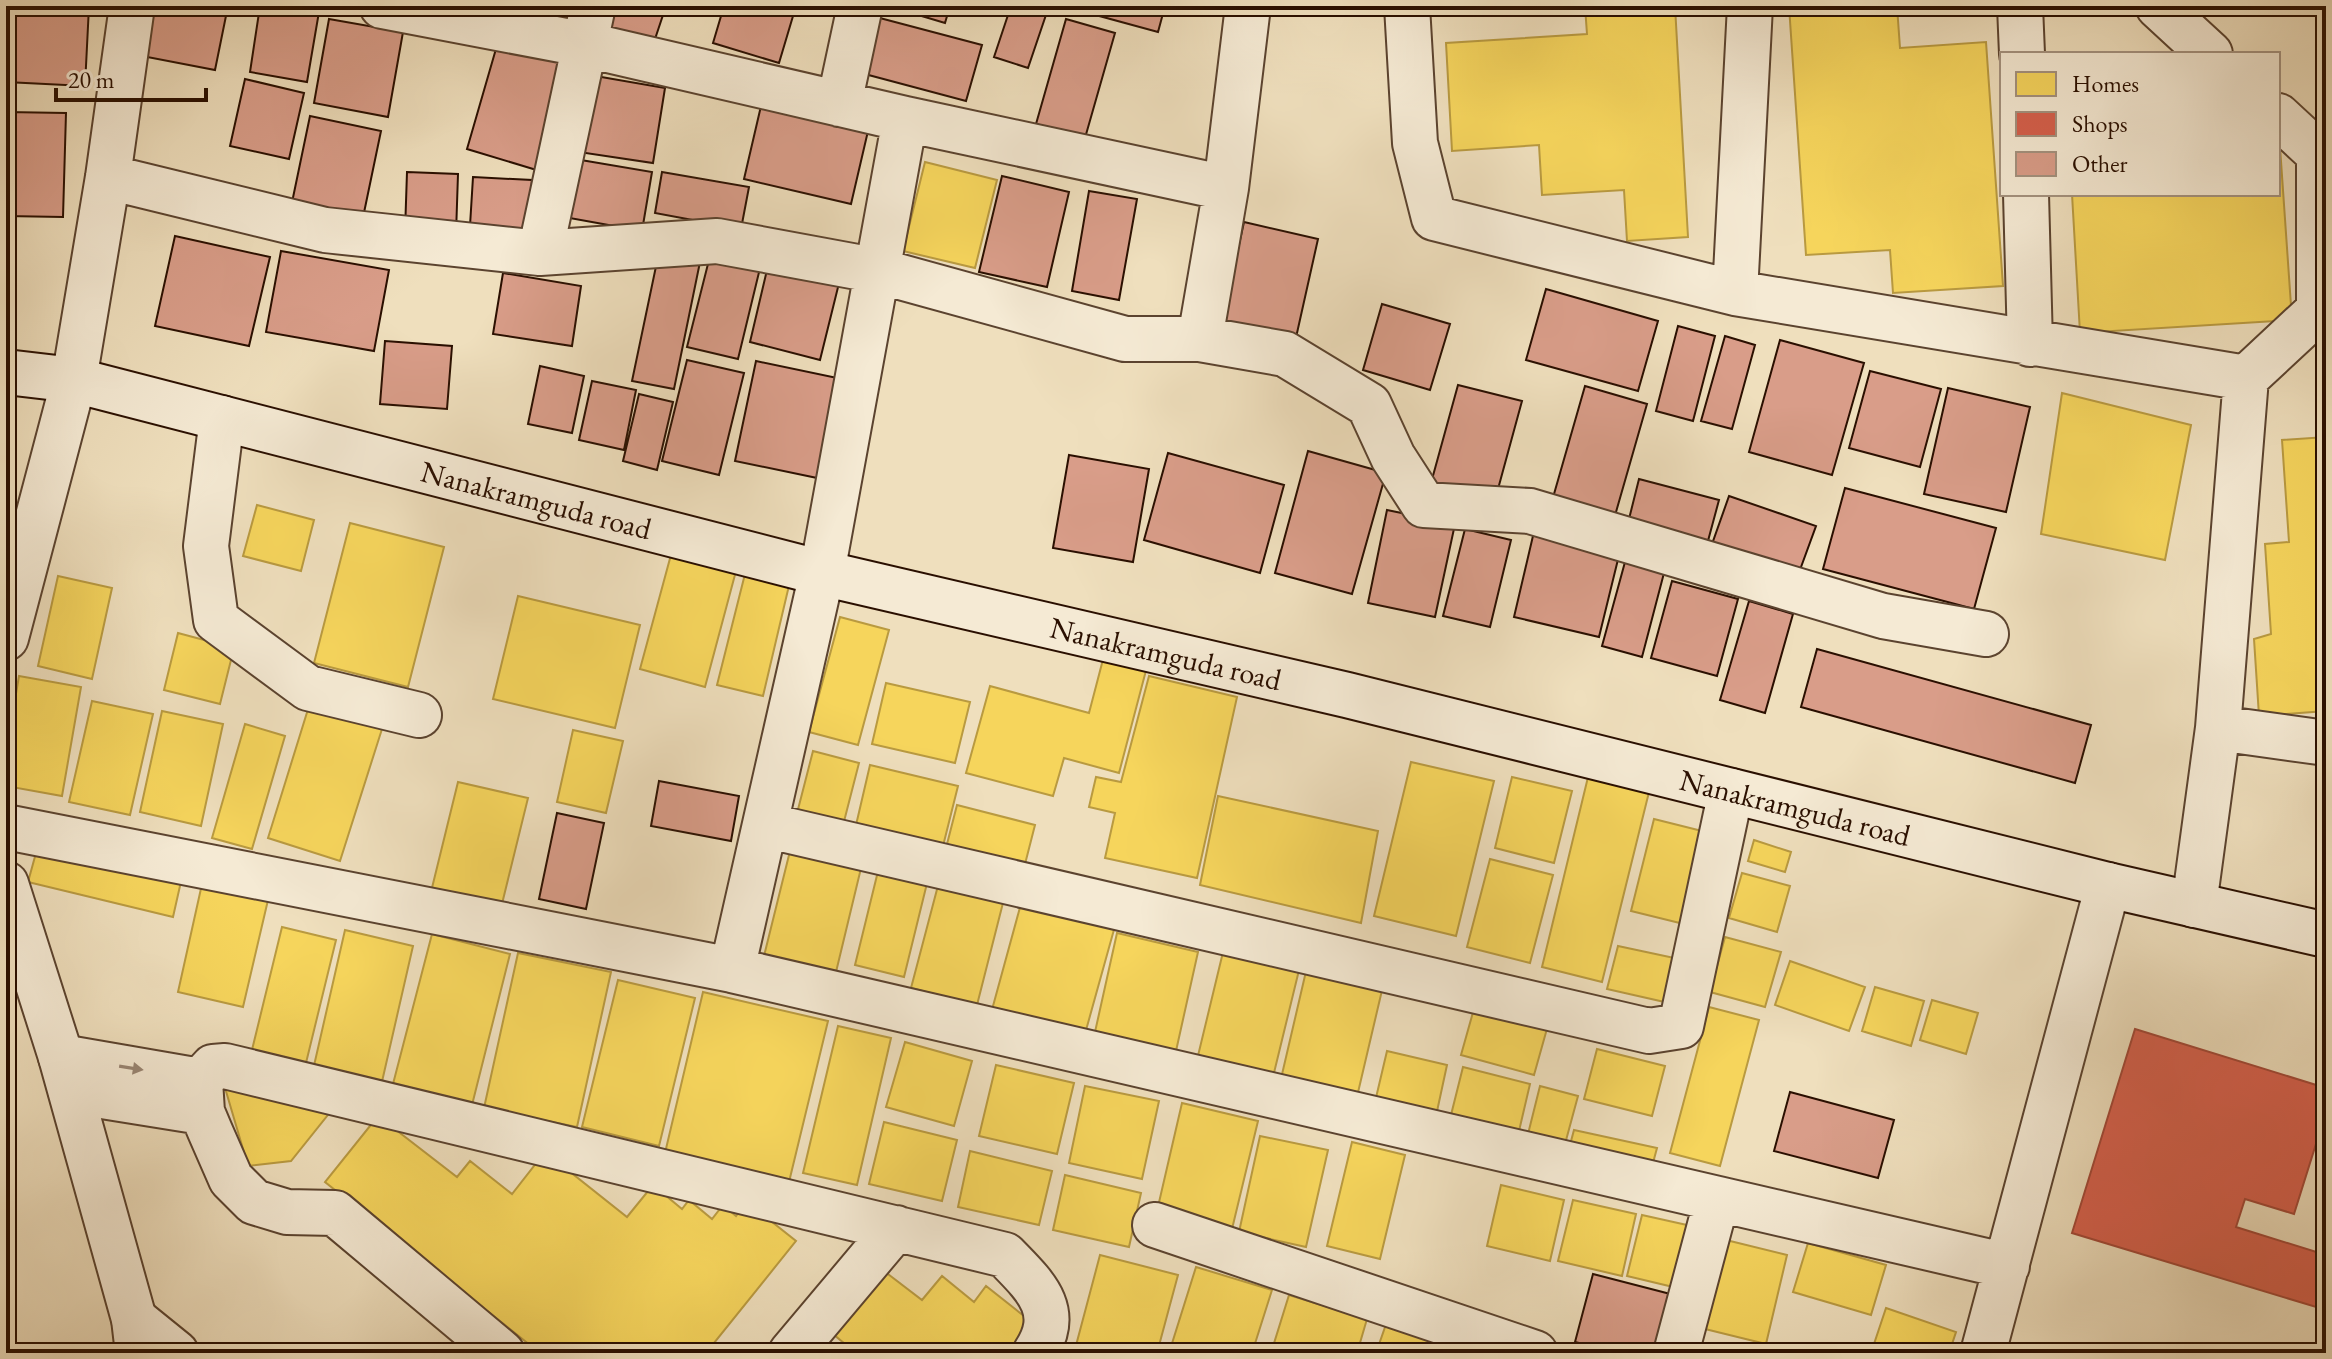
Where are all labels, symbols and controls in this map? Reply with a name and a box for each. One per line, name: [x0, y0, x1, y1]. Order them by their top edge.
scale bar: [56, 52, 206, 102]
legend: [2000, 52, 2280, 196]
text: 20 m: [68, 64, 115, 95]
text: Homes: [2072, 68, 2139, 99]
text: Shops: [2072, 108, 2128, 139]
text: Other: [2072, 148, 2128, 179]
street label: Nanakramguda road: [417, 451, 657, 548]
street label: Nanakramguda road: [1046, 607, 1286, 699]
street label: Nanakramguda road: [1676, 759, 1916, 855]
one-way arrow: [118, 1063, 143, 1075]

